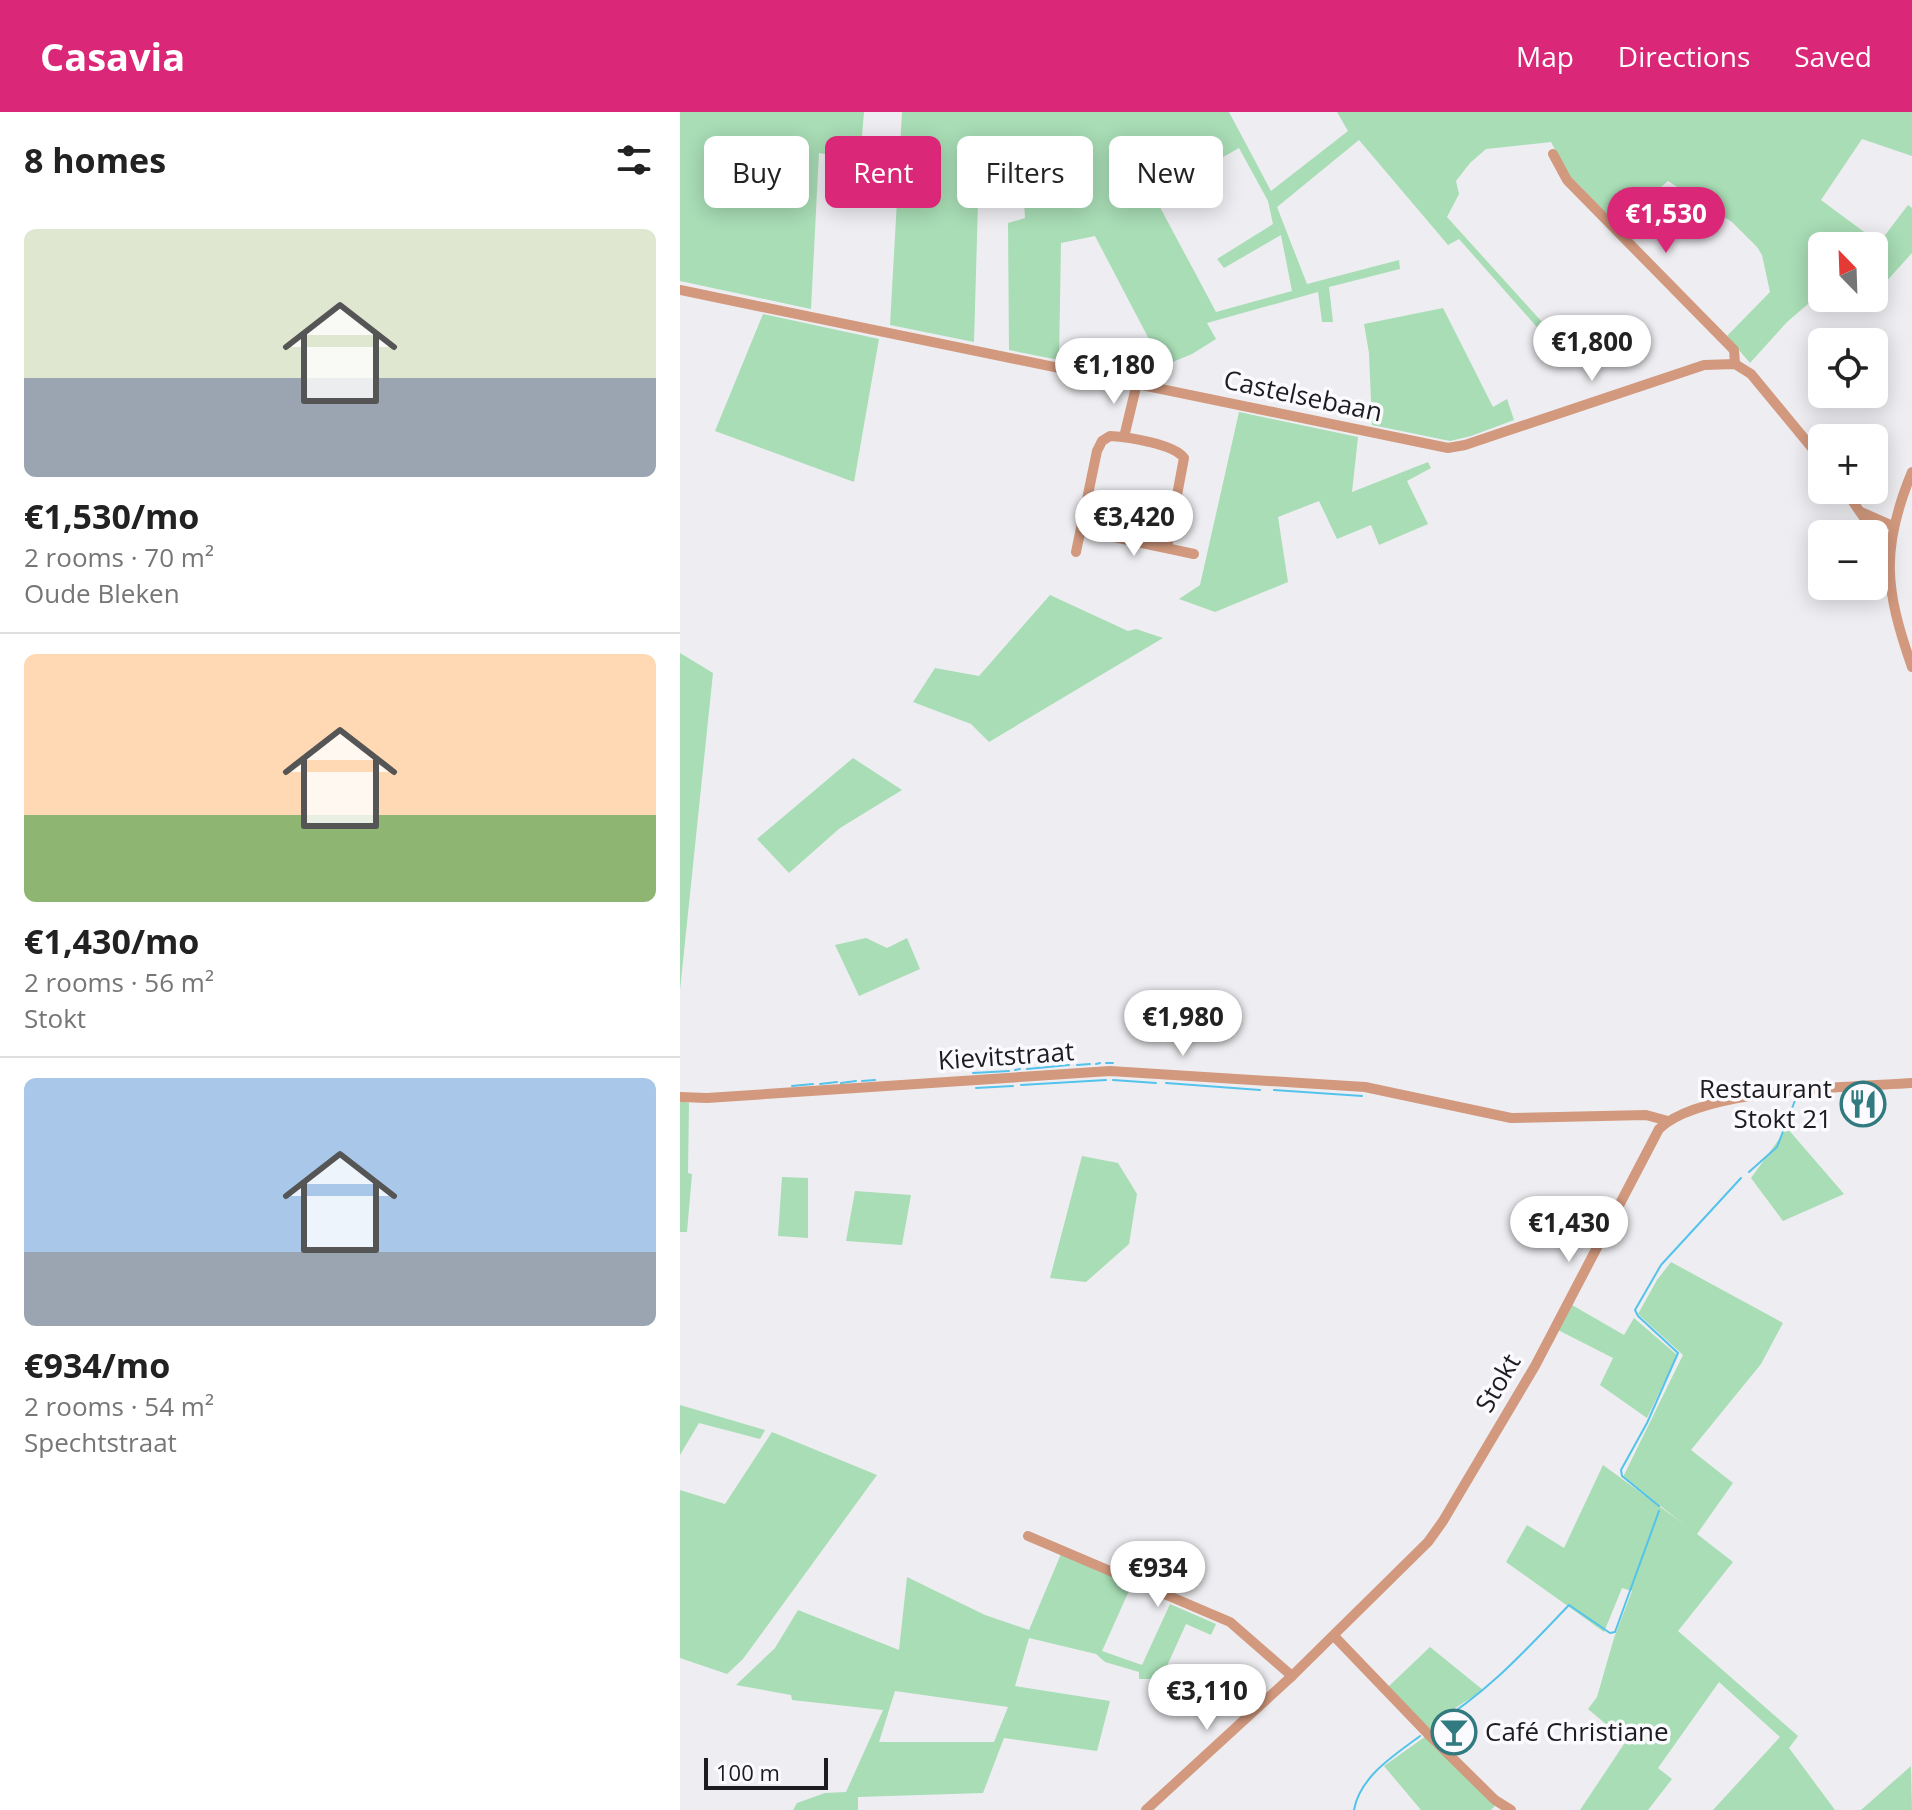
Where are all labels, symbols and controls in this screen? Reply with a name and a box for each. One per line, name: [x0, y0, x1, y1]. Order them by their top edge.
text: Casavia: [40, 30, 185, 82]
text: Map: [1516, 37, 1574, 75]
text: Directions: [1618, 37, 1750, 75]
text: Saved: [1794, 37, 1872, 75]
chip: Buy: [704, 136, 809, 208]
chip: Rent: [825, 136, 941, 208]
chip: Filters: [957, 136, 1093, 208]
chip: New: [1109, 136, 1223, 208]
text: 8 homes: [24, 137, 166, 183]
icon: filters: [612, 138, 656, 182]
pin: €1,530: [1601, 187, 1731, 255]
text: €1,530: [1625, 195, 1707, 231]
north arrow: [1808, 232, 1888, 312]
map controls: [1808, 232, 1888, 600]
icon: home: [268, 281, 412, 425]
pin: €1,800: [1527, 315, 1657, 383]
text: €1,800: [1551, 323, 1633, 359]
button: locate: [1808, 328, 1888, 408]
pin: €1,180: [1049, 338, 1179, 406]
text: €1,180: [1073, 346, 1155, 382]
street label: Castelsebaan: [1221, 361, 1386, 429]
button: +: [1808, 424, 1888, 504]
pin: €3,420: [1069, 490, 1199, 558]
text: €1,530/mo: [24, 493, 199, 539]
text: €3,420: [1093, 498, 1175, 534]
button: −: [1808, 520, 1888, 600]
text: 2 rooms · 70 m²: [24, 539, 214, 575]
text: Oude Bleken: [24, 575, 180, 611]
icon: home: [268, 706, 412, 850]
text: €1,430/mo: [24, 918, 199, 964]
text: 2 rooms · 56 m²: [24, 964, 214, 1000]
pin: €1,980: [1118, 990, 1248, 1058]
text: €1,980: [1142, 998, 1224, 1034]
text: Stokt: [24, 1000, 86, 1036]
street label: Kievitstraat: [937, 1032, 1075, 1078]
place label: Restaurant Stokt 21: [1699, 1070, 1832, 1136]
restaurant icon: Restaurant Stokt 21: [1839, 1080, 1887, 1128]
icon: home: [268, 1130, 412, 1274]
pin: €1,430: [1504, 1196, 1634, 1264]
text: €1,430: [1528, 1204, 1610, 1240]
text: €934/mo: [24, 1342, 170, 1388]
street label: Stokt: [1466, 1347, 1528, 1418]
text: 2 rooms · 54 m²: [24, 1388, 214, 1424]
text: Spechtstraat: [24, 1424, 177, 1460]
pin: €934: [1111, 1541, 1205, 1609]
text: €934: [1128, 1549, 1188, 1585]
pin: €3,110: [1142, 1664, 1272, 1732]
text: €3,110: [1166, 1672, 1248, 1708]
bar icon: Café Christiane: [1430, 1708, 1478, 1756]
place label: Café Christiane: [1485, 1713, 1669, 1749]
scale bar: [704, 1754, 828, 1790]
text: 100 m: [716, 1757, 780, 1787]

